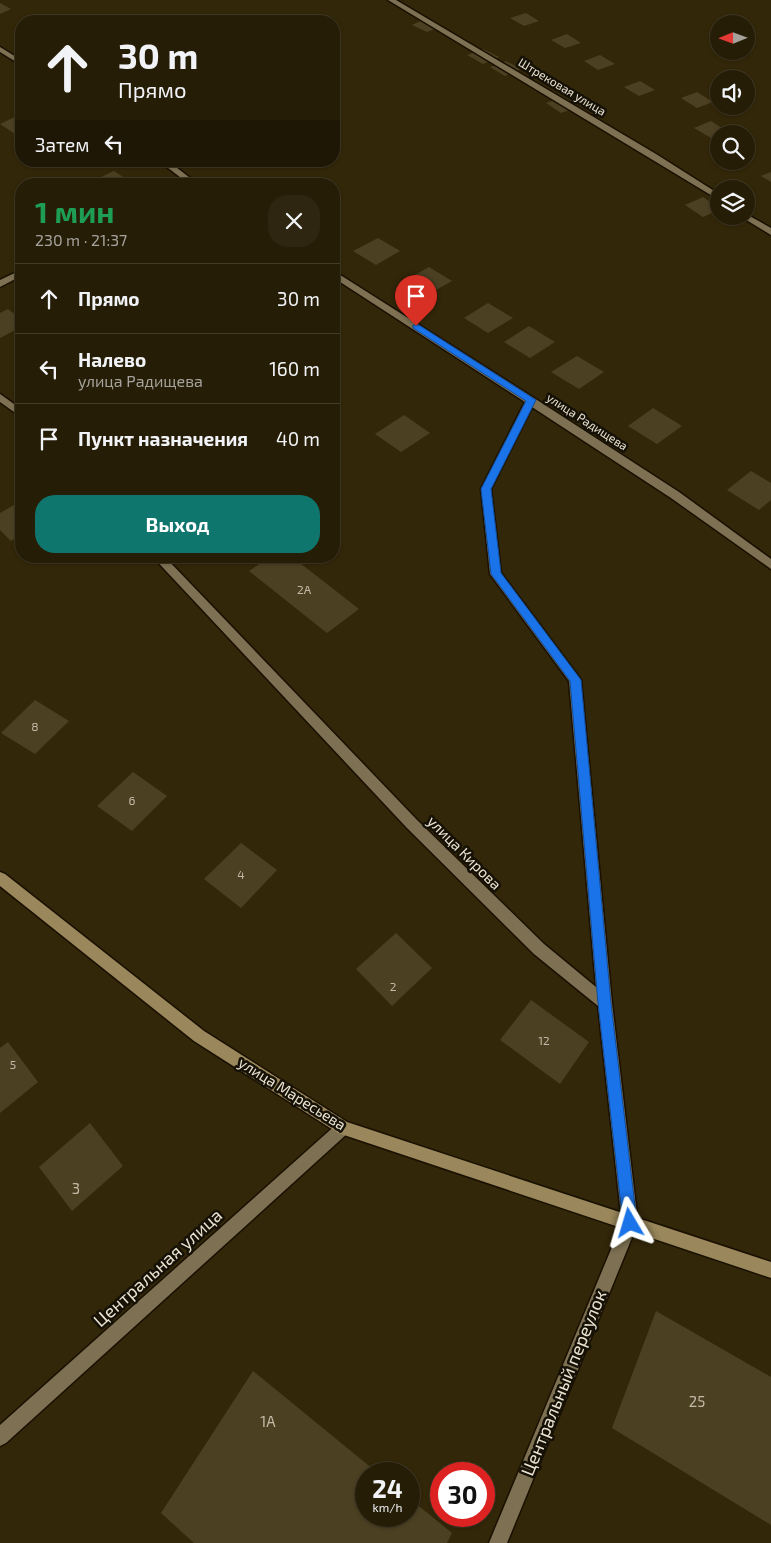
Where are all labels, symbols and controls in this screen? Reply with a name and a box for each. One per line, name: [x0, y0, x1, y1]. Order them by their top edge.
north arrow: [710, 15, 755, 60]
map controls: [710, 15, 755, 225]
text: 30 m: [118, 34, 198, 76]
icon: ahead: [35, 35, 100, 100]
street label: Штрековая улица: [516, 54, 609, 119]
button: sound: [710, 70, 755, 115]
text: Прямо: [118, 76, 186, 102]
button: search: [710, 125, 755, 170]
icon: left: [100, 130, 128, 158]
text: Затем: [35, 133, 90, 156]
button: layers: [710, 180, 755, 225]
text: 1 мин: [35, 193, 114, 229]
button: close: [268, 195, 320, 247]
text: 230 m · 21:37: [35, 230, 127, 249]
pin: [395, 275, 437, 326]
icon: arrive: [402, 282, 430, 310]
icon: ahead: [35, 285, 63, 313]
text: Прямо: [78, 287, 140, 310]
text: 30 m: [277, 287, 320, 310]
text: Налево: [78, 348, 146, 371]
icon: left: [35, 355, 63, 383]
text: 160 m: [269, 357, 320, 380]
text: улица Радищева: [78, 371, 203, 390]
street label: улица Радищева: [544, 390, 631, 453]
icon: arrive: [35, 425, 63, 453]
text: Пункт назначения: [78, 427, 248, 450]
text: 40 m: [276, 427, 320, 450]
button: Выход: [35, 495, 320, 553]
house number: 2А: [297, 582, 312, 596]
house number: 8: [31, 719, 39, 733]
house number: 6: [129, 793, 136, 807]
street label: улица Кирова: [423, 812, 505, 894]
house number: 4: [237, 867, 245, 881]
house number: 2: [390, 979, 397, 993]
house number: 12: [538, 1033, 550, 1047]
street label: улица Маресьева: [235, 1053, 350, 1134]
house number: 5: [10, 1057, 16, 1071]
house number: 3: [72, 1179, 80, 1197]
position arrow: [603, 1196, 655, 1248]
street label: Центральная улица: [88, 1204, 226, 1331]
street label: Центральный переулок: [516, 1286, 611, 1479]
house number: 25: [689, 1392, 705, 1410]
house number: 1А: [260, 1412, 276, 1430]
speed limit sign: 30: [430, 1462, 495, 1527]
text: 24: [372, 1473, 403, 1503]
text: km/h: [373, 1500, 402, 1514]

